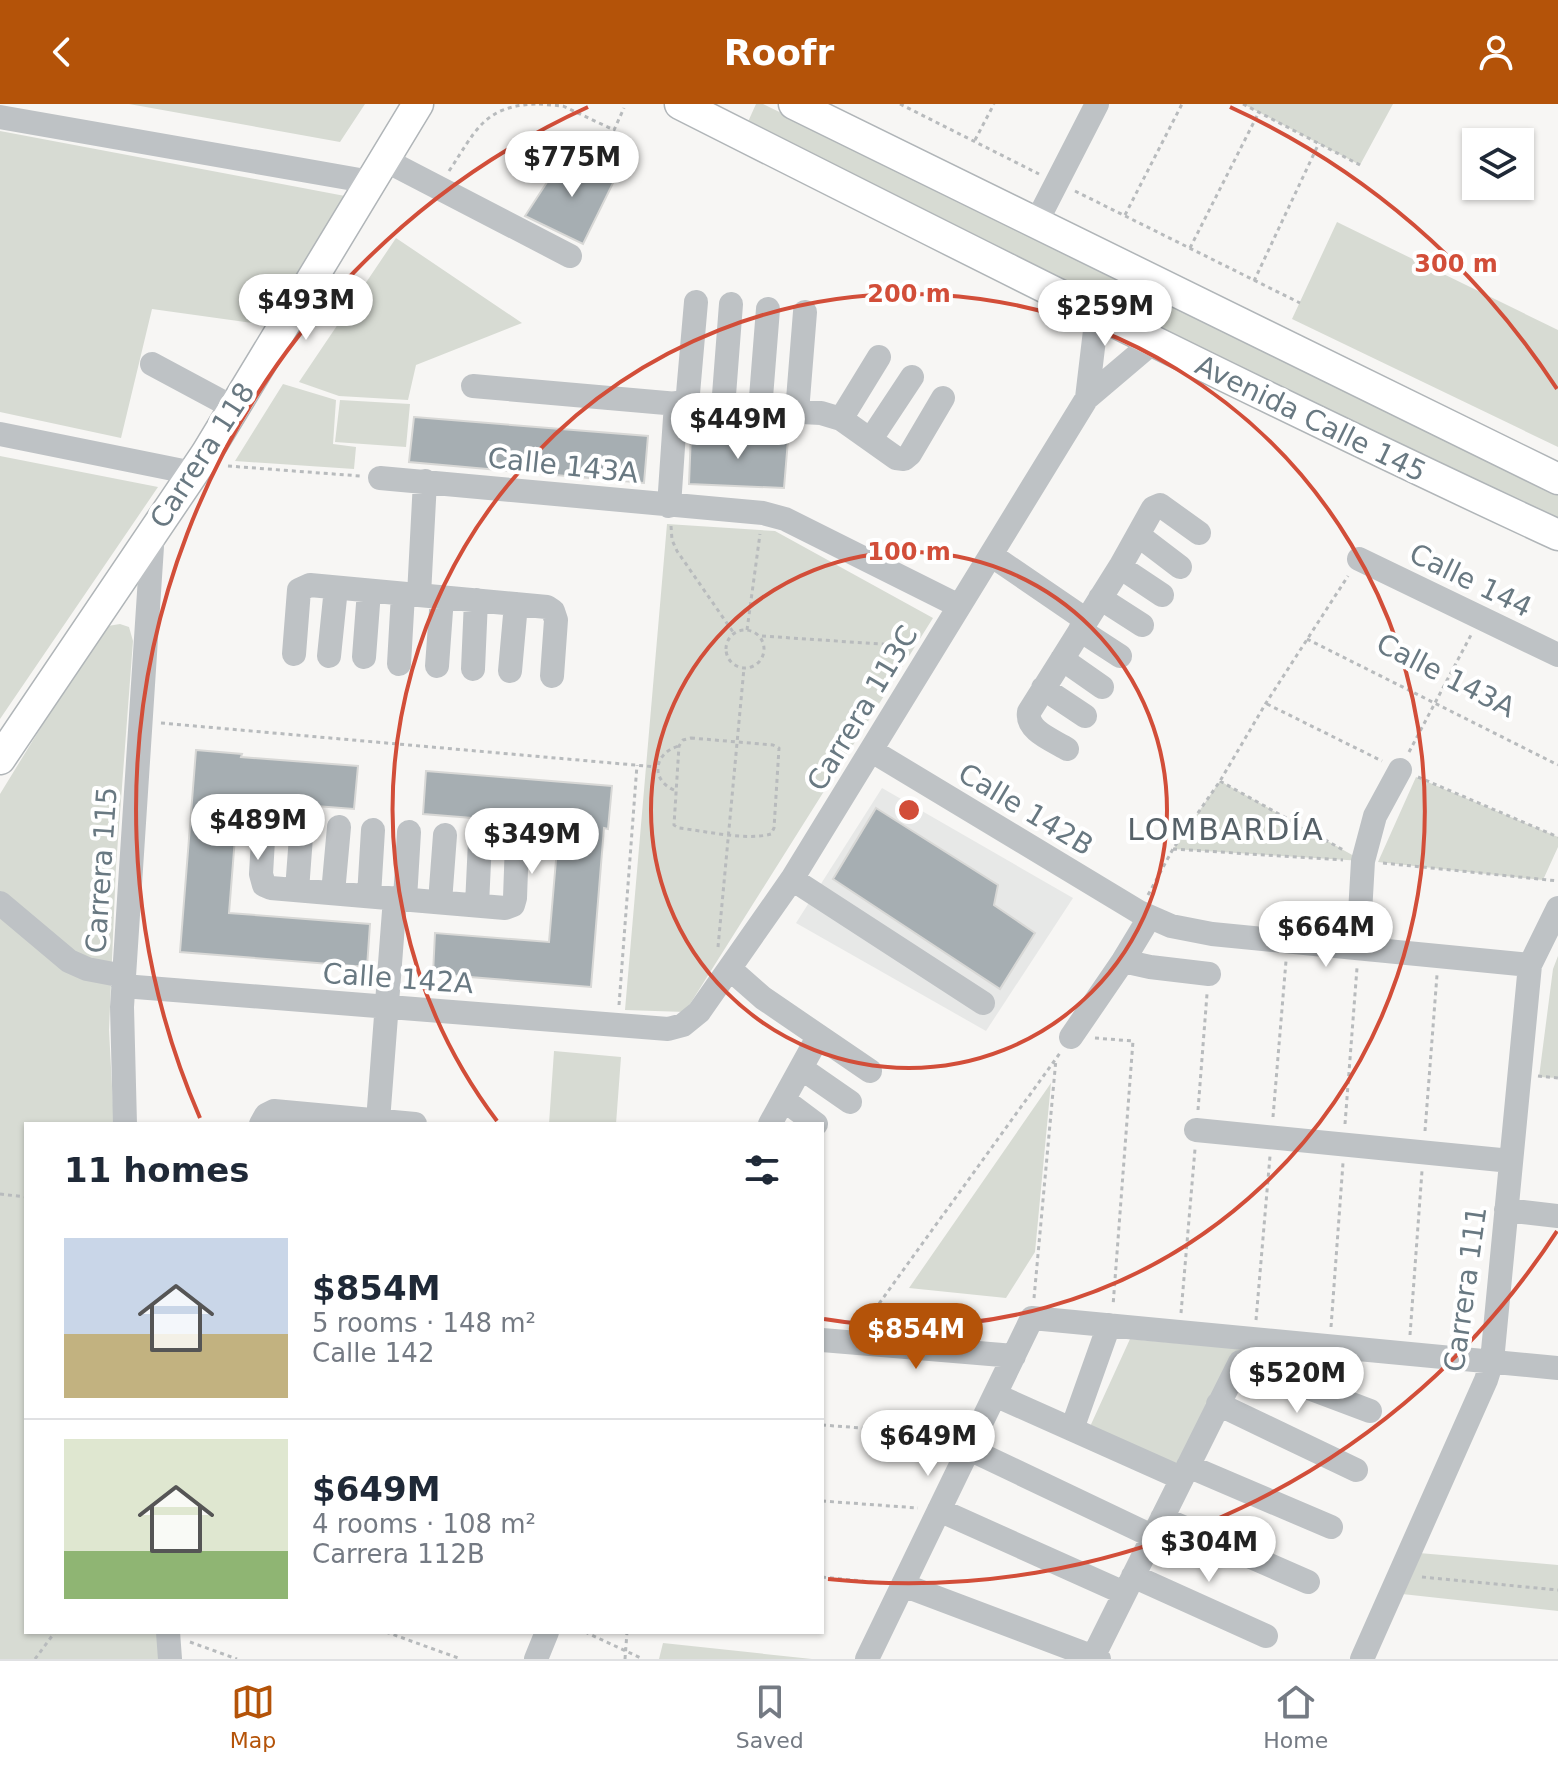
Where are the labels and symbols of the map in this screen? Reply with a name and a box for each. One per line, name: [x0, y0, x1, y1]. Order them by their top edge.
pin: $775M: [516, 131, 628, 199]
text: 300 m: [1414, 250, 1498, 278]
pin: $493M: [250, 274, 362, 342]
text: 200 m: [867, 280, 951, 308]
pin: $259M: [1049, 280, 1161, 348]
street label: Avenida Calle 145: [1190, 348, 1431, 489]
street label: Carrera 118: [143, 376, 262, 534]
pin: $449M: [682, 393, 794, 461]
street label: Calle 143A: [486, 441, 640, 490]
street label: Calle 144: [1404, 537, 1537, 624]
text: 100 m: [867, 538, 951, 566]
street label: Carrera 113C: [800, 620, 925, 797]
street label: Calle 143A: [1371, 626, 1521, 724]
street label: Calle 142B: [953, 756, 1099, 862]
street label: Carrera 115: [79, 786, 124, 954]
pin: $489M: [202, 794, 314, 862]
centre of rings: [895, 796, 923, 824]
pin: $349M: [476, 808, 588, 876]
district label: LOMBARDÍA: [1127, 812, 1325, 847]
pin: $664M: [1270, 901, 1382, 969]
street label: Calle 142A: [321, 957, 474, 1000]
street label: Carrera 111: [1438, 1204, 1493, 1374]
pin: $854M: [860, 1303, 972, 1371]
pin: $520M: [1241, 1347, 1353, 1415]
pin: $649M: [872, 1410, 984, 1478]
pin: $304M: [1153, 1516, 1265, 1584]

